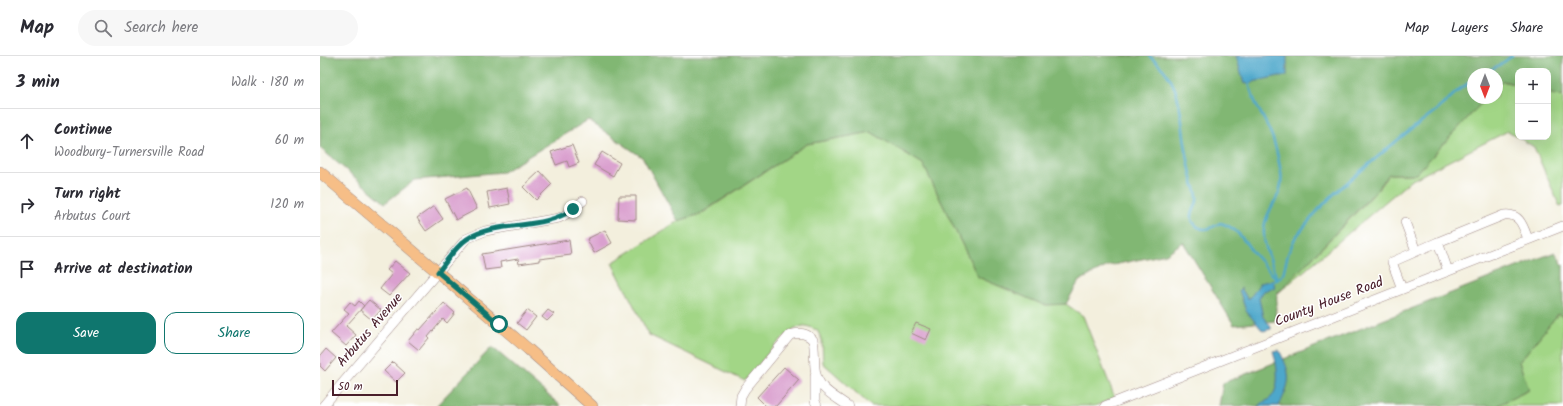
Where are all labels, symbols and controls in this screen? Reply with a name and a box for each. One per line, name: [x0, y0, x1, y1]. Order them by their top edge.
search box: [78, 10, 358, 46]
text: Map: [20, 13, 54, 43]
text: Search here: [124, 16, 198, 40]
icon: search: [92, 17, 114, 39]
text: Map: [1405, 17, 1429, 39]
text: Layers: [1451, 17, 1489, 39]
text: Share: [1511, 17, 1543, 39]
north arrow: [1467, 68, 1503, 104]
map controls: [1515, 68, 1551, 140]
button: +: [1515, 68, 1551, 104]
text: 3 min: [16, 69, 60, 96]
text: Walk · 180 m: [231, 72, 304, 93]
button: −: [1515, 104, 1551, 140]
text: Continue: [54, 118, 112, 142]
icon: ahead: [16, 130, 38, 152]
text: 60 m: [275, 130, 304, 151]
text: Woodbury-Turnersville Road: [54, 142, 204, 163]
text: Turn right: [54, 182, 121, 206]
icon: right: [16, 194, 38, 216]
text: 120 m: [270, 194, 304, 215]
route end: [564, 200, 582, 218]
text: Arbutus Court: [54, 206, 131, 227]
text: Arrive at destination: [54, 257, 193, 281]
icon: arrive: [16, 258, 38, 280]
street label: County House Road: [1271, 271, 1388, 333]
street label: Arbutus Avenue: [331, 287, 409, 372]
button: Save: [16, 312, 156, 354]
button: Share: [164, 312, 304, 354]
route start: [490, 315, 508, 333]
scale bar: [332, 378, 398, 397]
text: 50 m: [338, 378, 363, 396]

